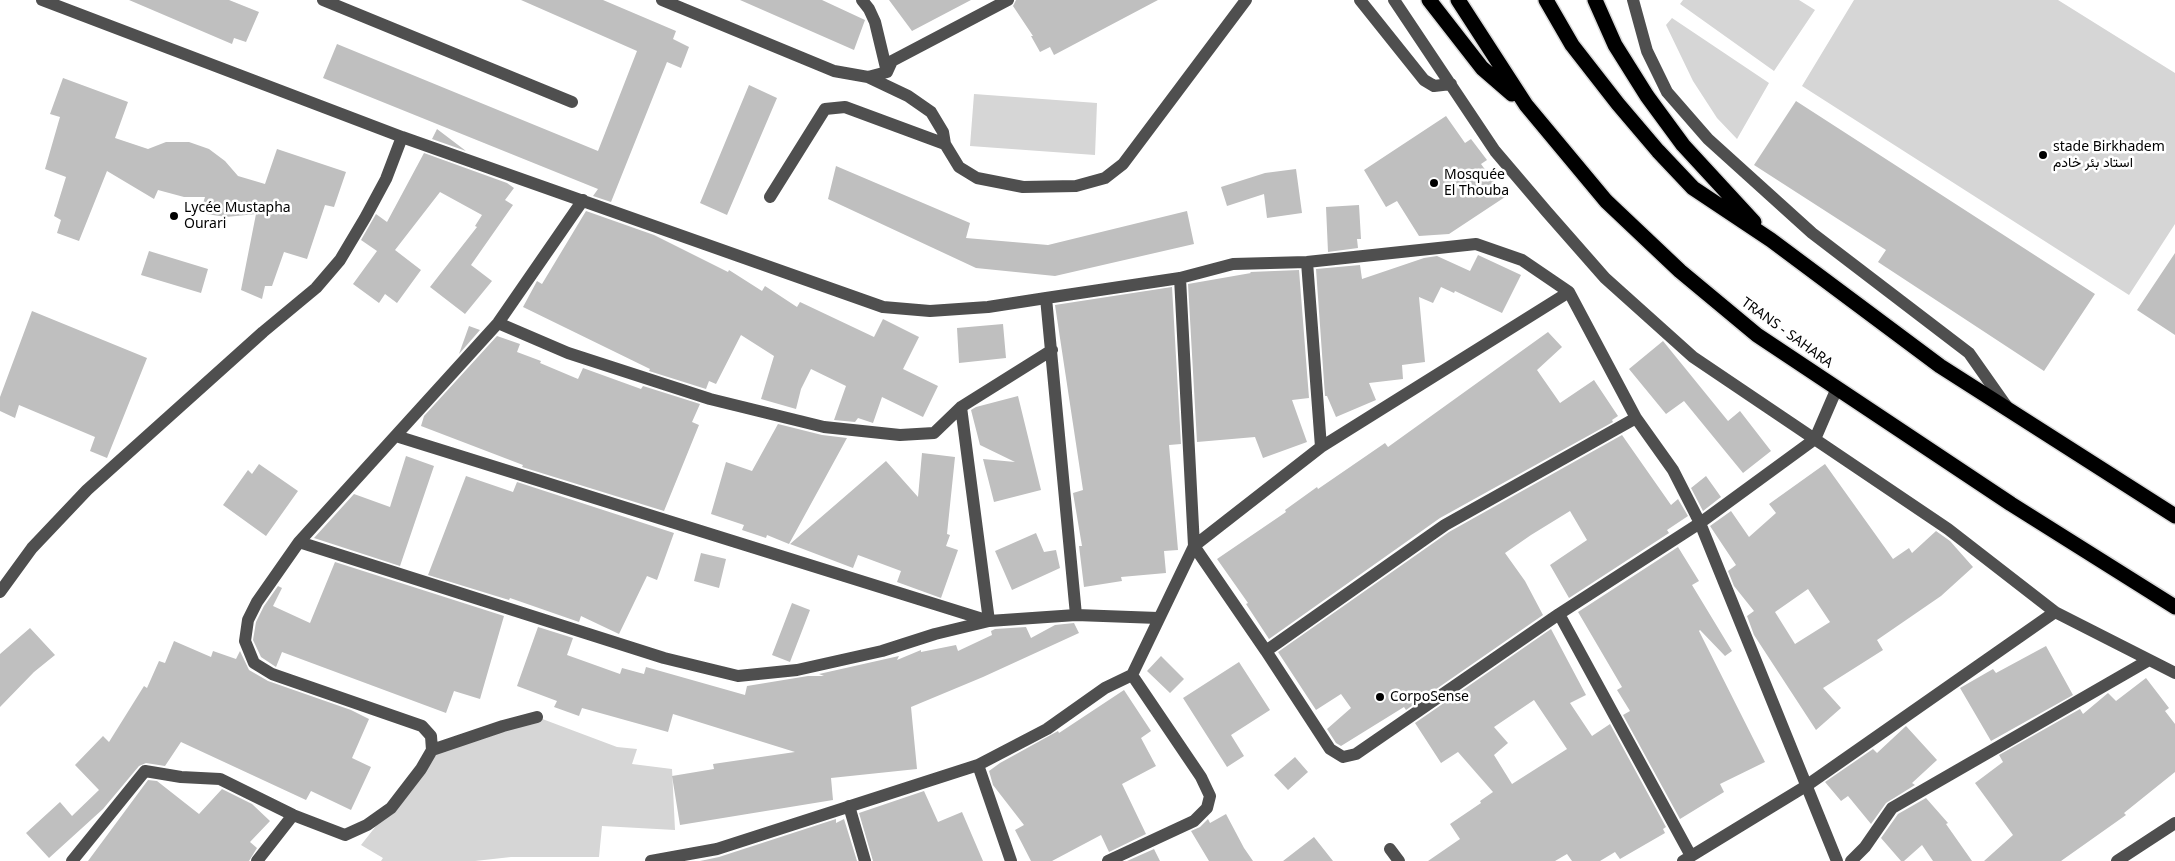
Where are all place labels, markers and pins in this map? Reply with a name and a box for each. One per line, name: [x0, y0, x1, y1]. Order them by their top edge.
place label: stade Birkhadem استاد بئر خادم: [2053, 139, 2165, 172]
marker: stade Birkhadem استاد بئر خادم: [2037, 149, 2049, 161]
place label: Mosquée El Thouba: [1444, 167, 1509, 200]
marker: Mosquée El Thouba: [1428, 177, 1440, 189]
place label: Lycée Mustapha Ourari: [184, 200, 291, 232]
marker: Lycée Mustapha Ourari: [168, 210, 180, 222]
place label: CorpoSense: [1390, 689, 1469, 705]
marker: CorpoSense: [1374, 691, 1386, 703]

